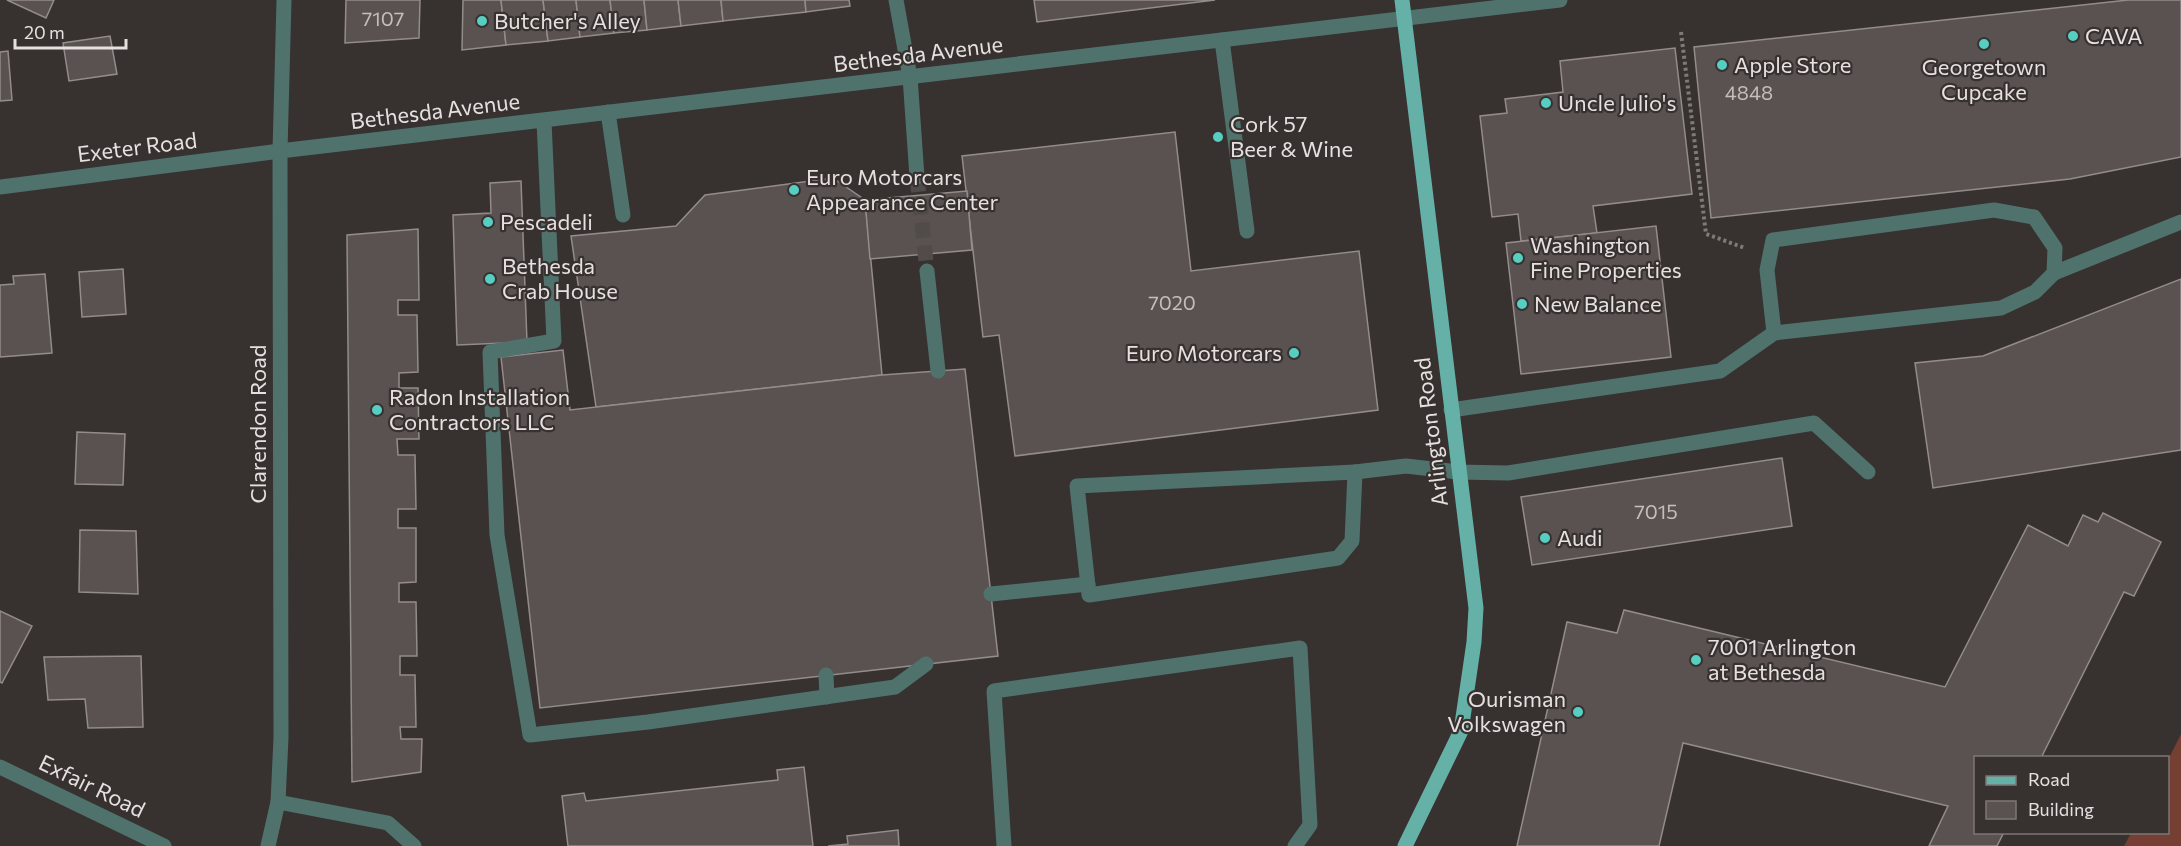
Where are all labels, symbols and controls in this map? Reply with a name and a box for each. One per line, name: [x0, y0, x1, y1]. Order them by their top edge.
house number: 7107: [362, 6, 404, 30]
place label: Butcher's Alley: [494, 7, 641, 34]
scale bar: [15, 12, 126, 50]
marker: Butcher's Alley: [475, 14, 489, 28]
text: 20 m: [24, 21, 65, 43]
place label: CAVA: [2085, 22, 2142, 49]
marker: CAVA: [2066, 29, 2080, 43]
street label: Bethesda Avenue: [832, 30, 1004, 77]
marker: Georgetown Cupcake: [1977, 37, 1991, 51]
place label: Apple Store: [1734, 51, 1851, 78]
place label: Georgetown Cupcake: [1922, 53, 2046, 105]
marker: Apple Store: [1715, 58, 1729, 72]
house number: 4848: [1725, 80, 1773, 104]
street label: Bethesda Avenue: [349, 87, 521, 134]
place label: Uncle Julio's: [1558, 89, 1677, 116]
marker: Uncle Julio's: [1539, 96, 1553, 110]
place label: Cork 57 Beer & Wine: [1230, 110, 1353, 162]
street label: Exeter Road: [75, 126, 198, 167]
marker: Cork 57 Beer & Wine: [1211, 130, 1225, 144]
place label: Euro Motorcars Appearance Center: [806, 163, 998, 215]
marker: Euro Motorcars Appearance Center: [787, 183, 801, 197]
place label: Pescadeli: [500, 208, 593, 235]
marker: Pescadeli: [481, 215, 495, 229]
place label: Washington Fine Properties: [1530, 231, 1682, 283]
marker: Washington Fine Properties: [1511, 251, 1525, 265]
place label: Bethesda Crab House: [502, 252, 618, 304]
marker: Bethesda Crab House: [483, 272, 497, 286]
house number: 7020: [1148, 290, 1196, 314]
place label: New Balance: [1534, 290, 1662, 317]
marker: New Balance: [1515, 297, 1529, 311]
place label: Euro Motorcars: [1126, 339, 1282, 366]
street label: Clarendon Road: [244, 345, 271, 503]
marker: Euro Motorcars: [1287, 346, 1301, 360]
street label: Arlington Road: [1408, 356, 1453, 508]
place label: Radon Installation Contractors LLC: [389, 383, 570, 435]
marker: Radon Installation Contractors LLC: [370, 403, 384, 417]
house number: 7015: [1634, 499, 1678, 523]
place label: Audi: [1557, 524, 1603, 551]
marker: Audi: [1538, 531, 1552, 545]
place label: 7001 Arlington at Bethesda: [1708, 633, 1856, 685]
marker: 7001 Arlington at Bethesda: [1689, 653, 1703, 667]
place label: Ourisman Volkswagen: [1447, 685, 1566, 737]
marker: Ourisman Volkswagen: [1571, 705, 1585, 719]
street label: Exfair Road: [35, 748, 150, 823]
legend: [1974, 756, 2169, 834]
text: Road: [2028, 768, 2070, 790]
text: Building: [2028, 798, 2094, 820]

